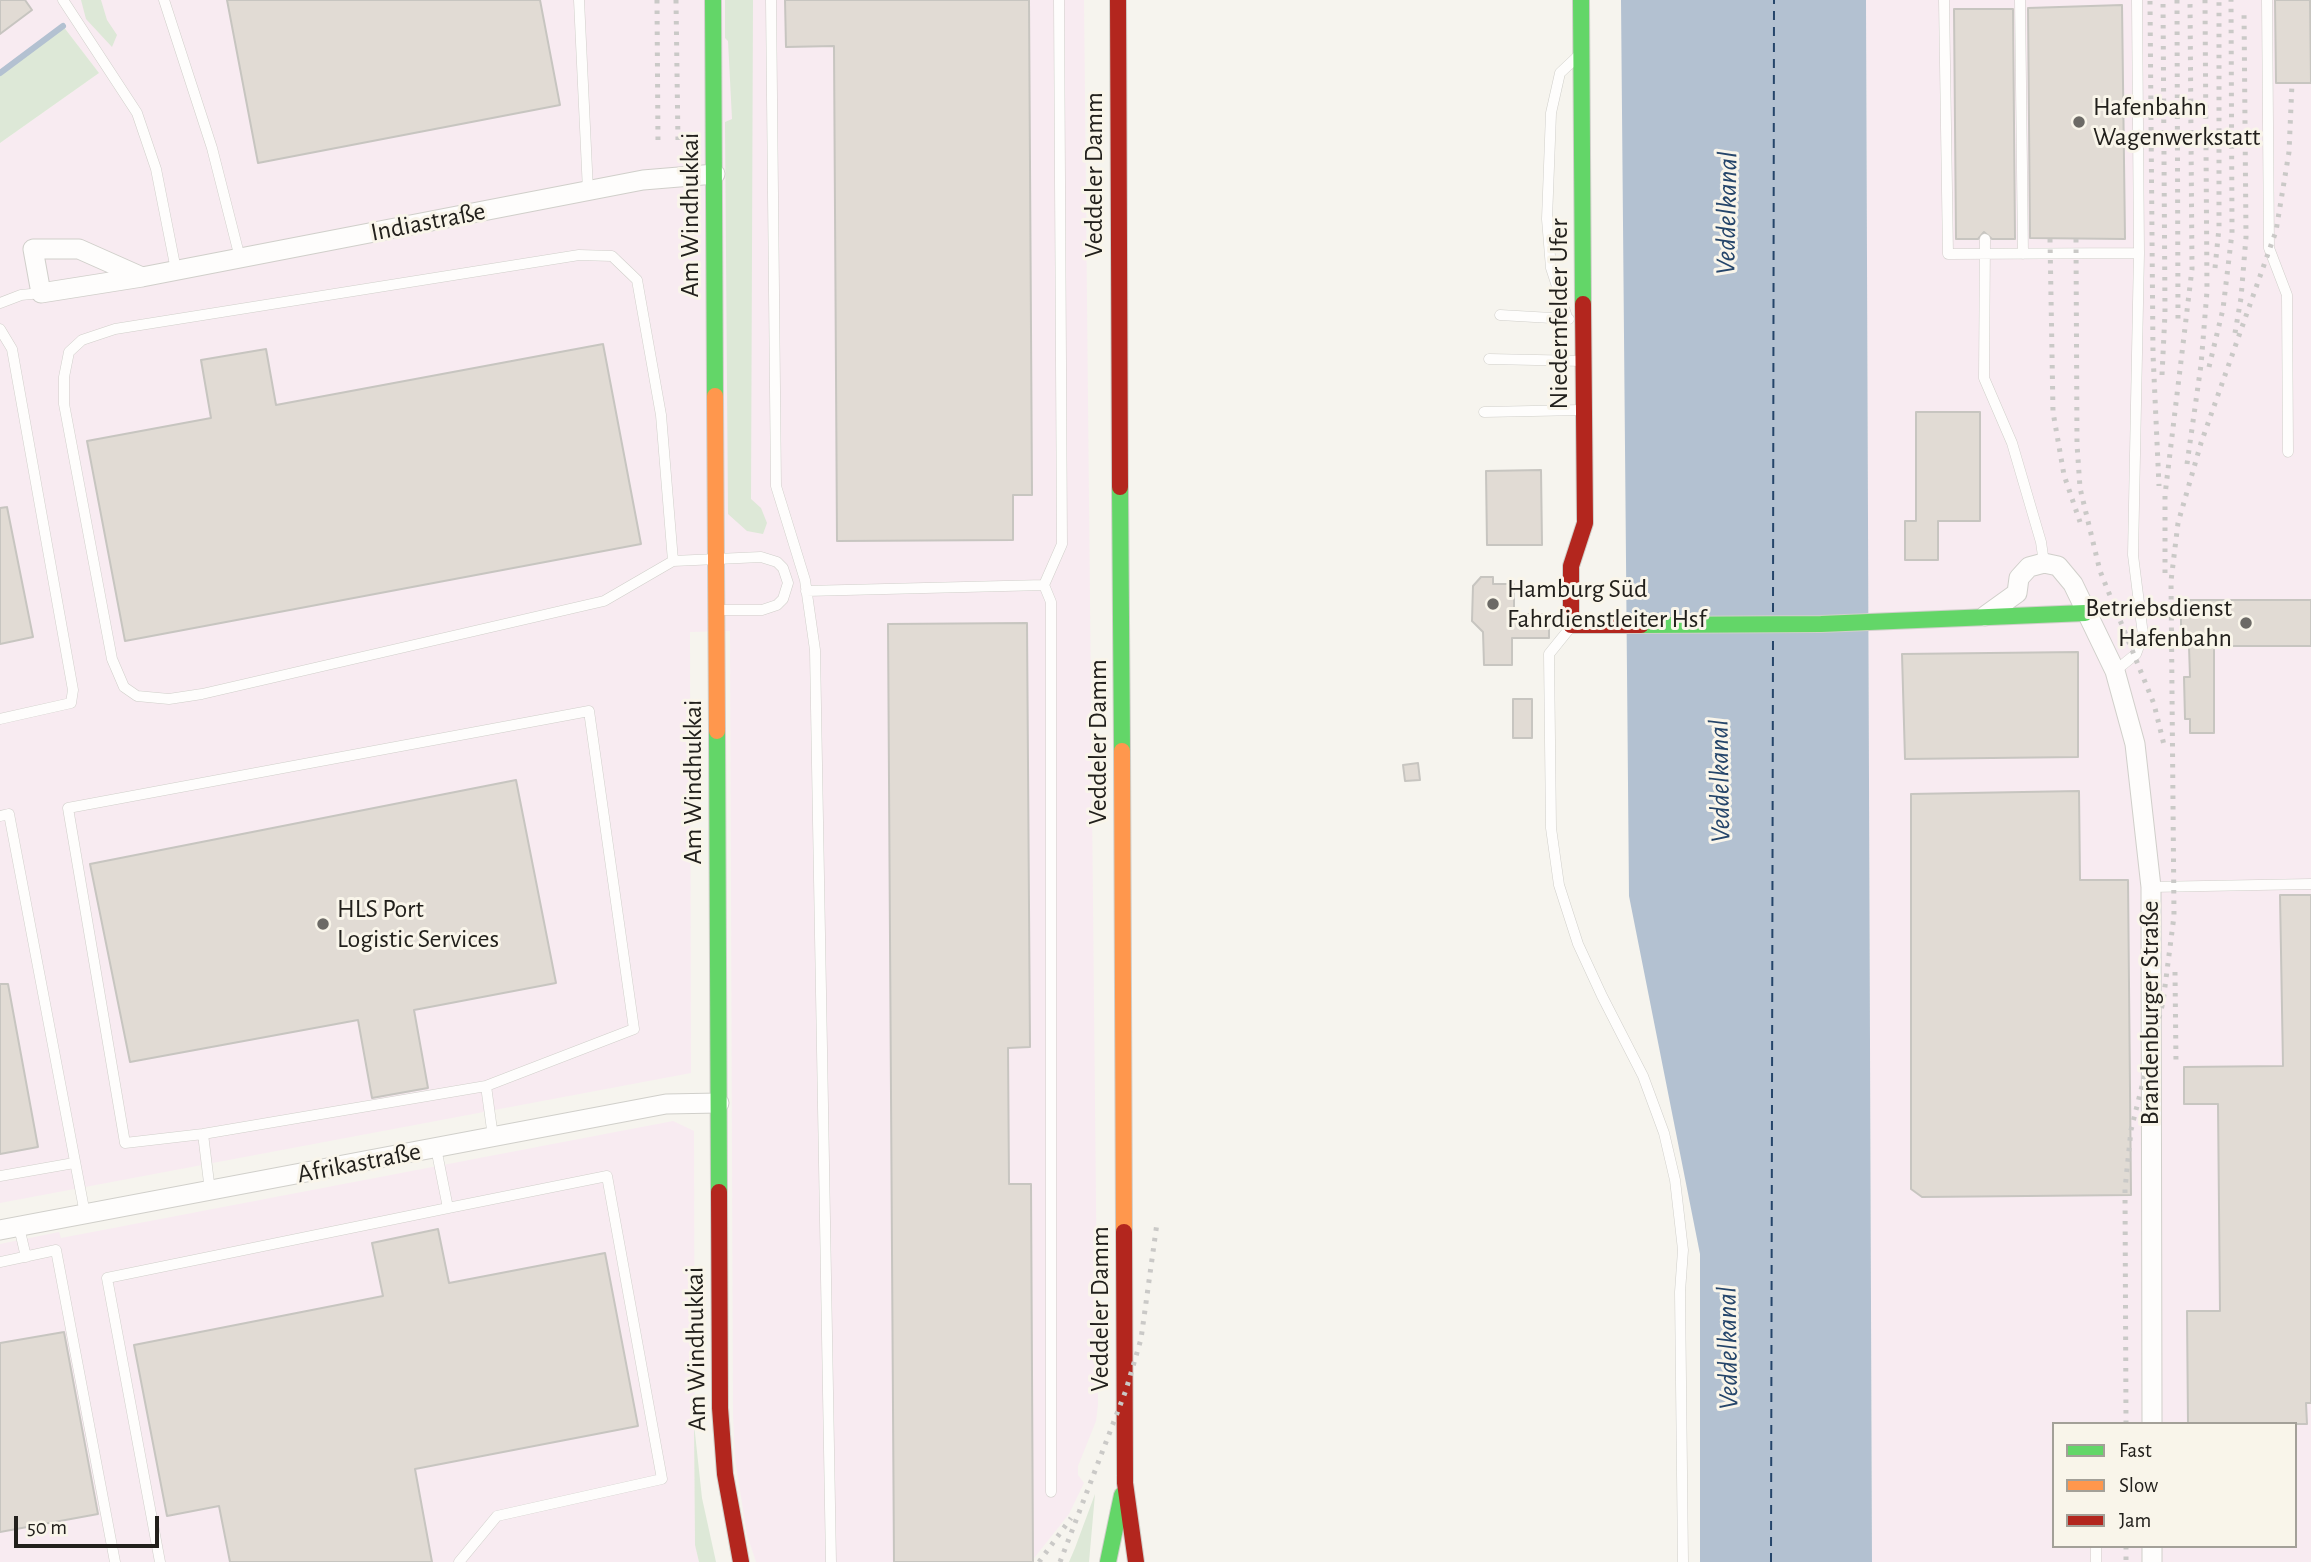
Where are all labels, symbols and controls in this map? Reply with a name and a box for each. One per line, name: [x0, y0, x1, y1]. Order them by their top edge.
place label: Hafenbahn Wagenwerkstatt: [2093, 91, 2260, 152]
street label: Veddeler Damm: [1078, 92, 1110, 258]
marker: Hafenbahn Wagenwerkstatt: [2071, 114, 2087, 130]
street label: Am Windhukkai: [674, 133, 706, 297]
water label: Veddelkanal: [1709, 151, 1745, 275]
street label: Indiastraße: [368, 196, 488, 248]
street label: Niedernfelder Ufer: [1543, 218, 1575, 410]
place label: Hamburg Süd Fahrdienstleiter Hsf: [1507, 573, 1706, 634]
place label: Betriebsdienst Hafenbahn: [2085, 592, 2232, 654]
marker: Hamburg Süd Fahrdienstleiter Hsf: [1485, 596, 1501, 612]
marker: Betriebsdienst Hafenbahn: [2238, 615, 2254, 631]
street label: Veddeler Damm: [1082, 659, 1114, 825]
street label: Am Windhukkai: [677, 700, 709, 864]
water label: Veddelkanal: [1702, 719, 1738, 843]
place label: HLS Port Logistic Services: [337, 893, 499, 954]
street label: Brandenburger Straße: [2134, 900, 2166, 1126]
marker: HLS Port Logistic Services: [315, 916, 331, 932]
street label: Afrikastraße: [294, 1136, 424, 1190]
street label: Veddeler Damm: [1084, 1226, 1116, 1392]
street label: Am Windhukkai: [679, 1266, 713, 1432]
water label: Veddelkanal: [1710, 1286, 1746, 1410]
legend: [2052, 1422, 2297, 1548]
text: Fast: [2119, 1440, 2152, 1461]
text: Slow: [2119, 1475, 2158, 1496]
scale bar: [18, 1502, 163, 1546]
text: Jam: [2119, 1510, 2151, 1531]
text: 50 m: [27, 1517, 67, 1538]

